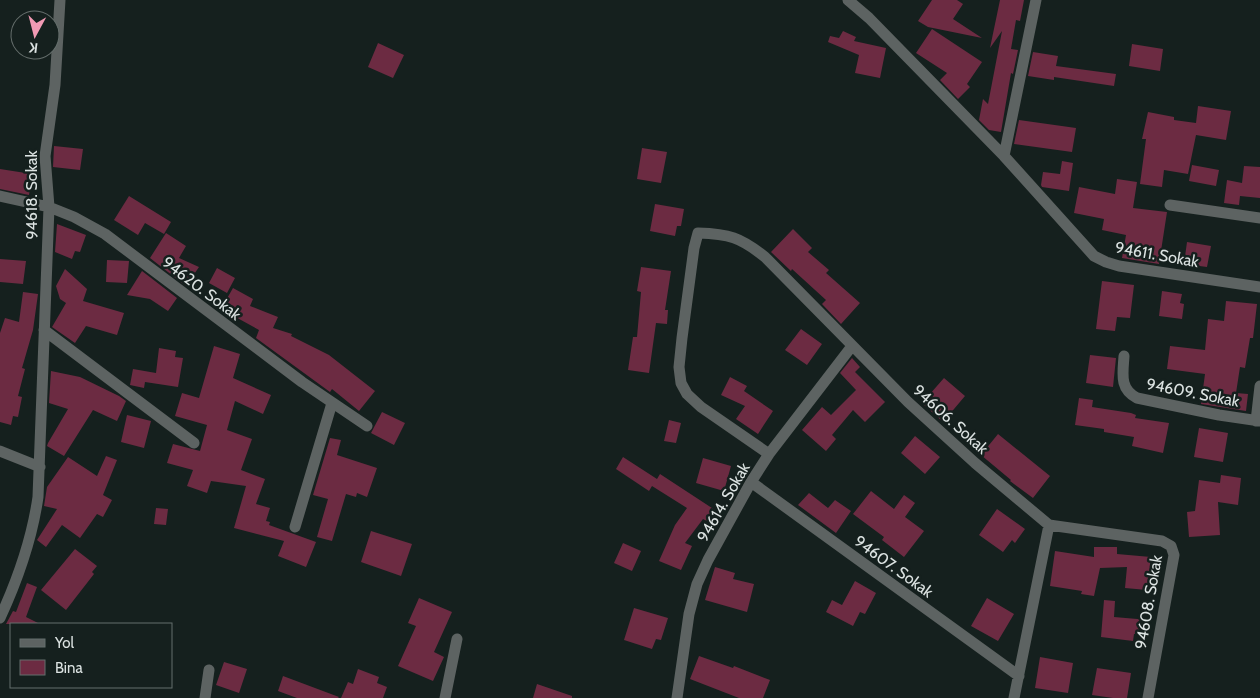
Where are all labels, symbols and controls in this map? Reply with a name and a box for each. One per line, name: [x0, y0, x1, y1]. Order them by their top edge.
north arrow: [10, 10, 60, 60]
text: K: [28, 38, 39, 57]
street label: 94618. Sokak: [22, 150, 41, 240]
street label: 94611. Sokak: [1114, 238, 1201, 271]
street label: 94620. Sokak: [159, 253, 245, 325]
street label: 94609. Sokak: [1145, 374, 1242, 411]
street label: 94606. Sokak: [909, 381, 993, 459]
street label: 94614. Sokak: [693, 458, 754, 545]
street label: 94607. Sokak: [851, 531, 938, 602]
street label: 94608. Sokak: [1131, 553, 1166, 651]
legend: [10, 623, 172, 688]
text: Yol: [54, 634, 74, 652]
text: Bina: [55, 659, 83, 677]

